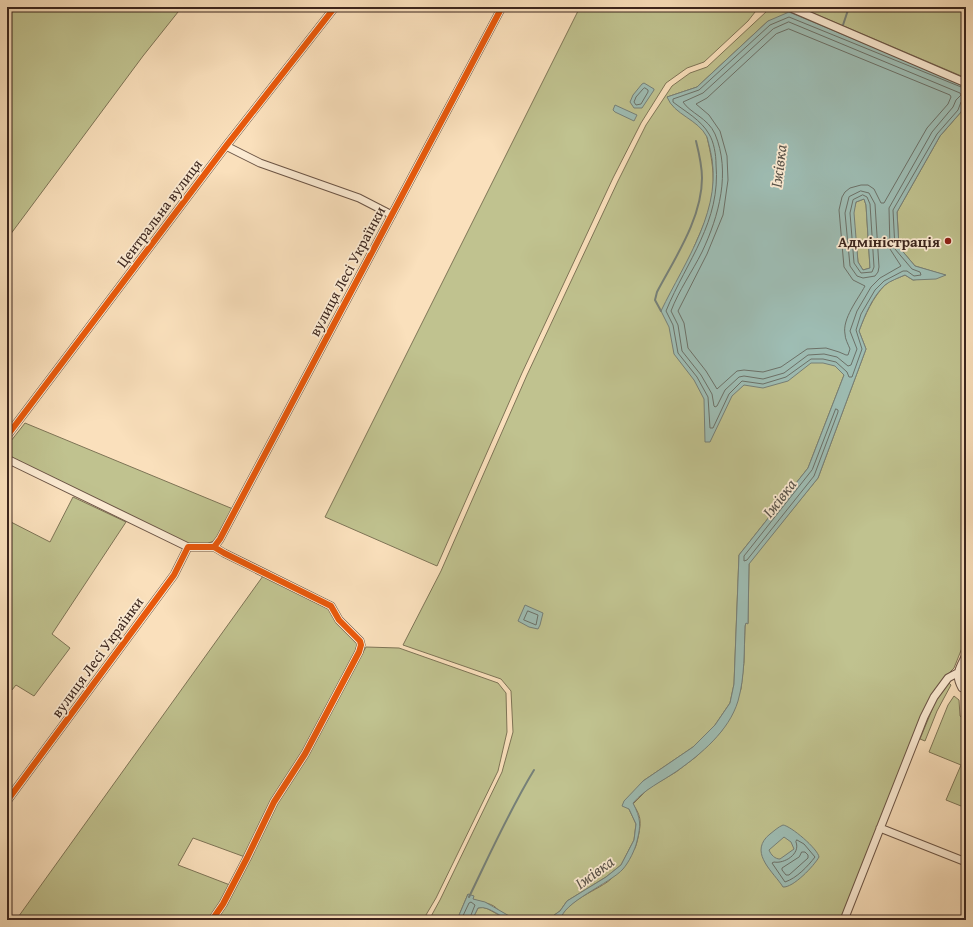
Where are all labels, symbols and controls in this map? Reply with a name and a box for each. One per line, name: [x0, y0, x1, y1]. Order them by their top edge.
water label: Іжівка: [763, 142, 793, 189]
street label: Центральна вулиця: [111, 154, 207, 271]
street label: вулиця Лесі Українки: [304, 202, 390, 340]
place label: Адміністрація: [838, 231, 940, 252]
marker: Адміністрація: [943, 236, 953, 246]
water label: Іжівка: [756, 473, 802, 523]
street label: вулиця Лесі Українки: [46, 592, 148, 722]
water label: Іжівка: [569, 849, 619, 895]

